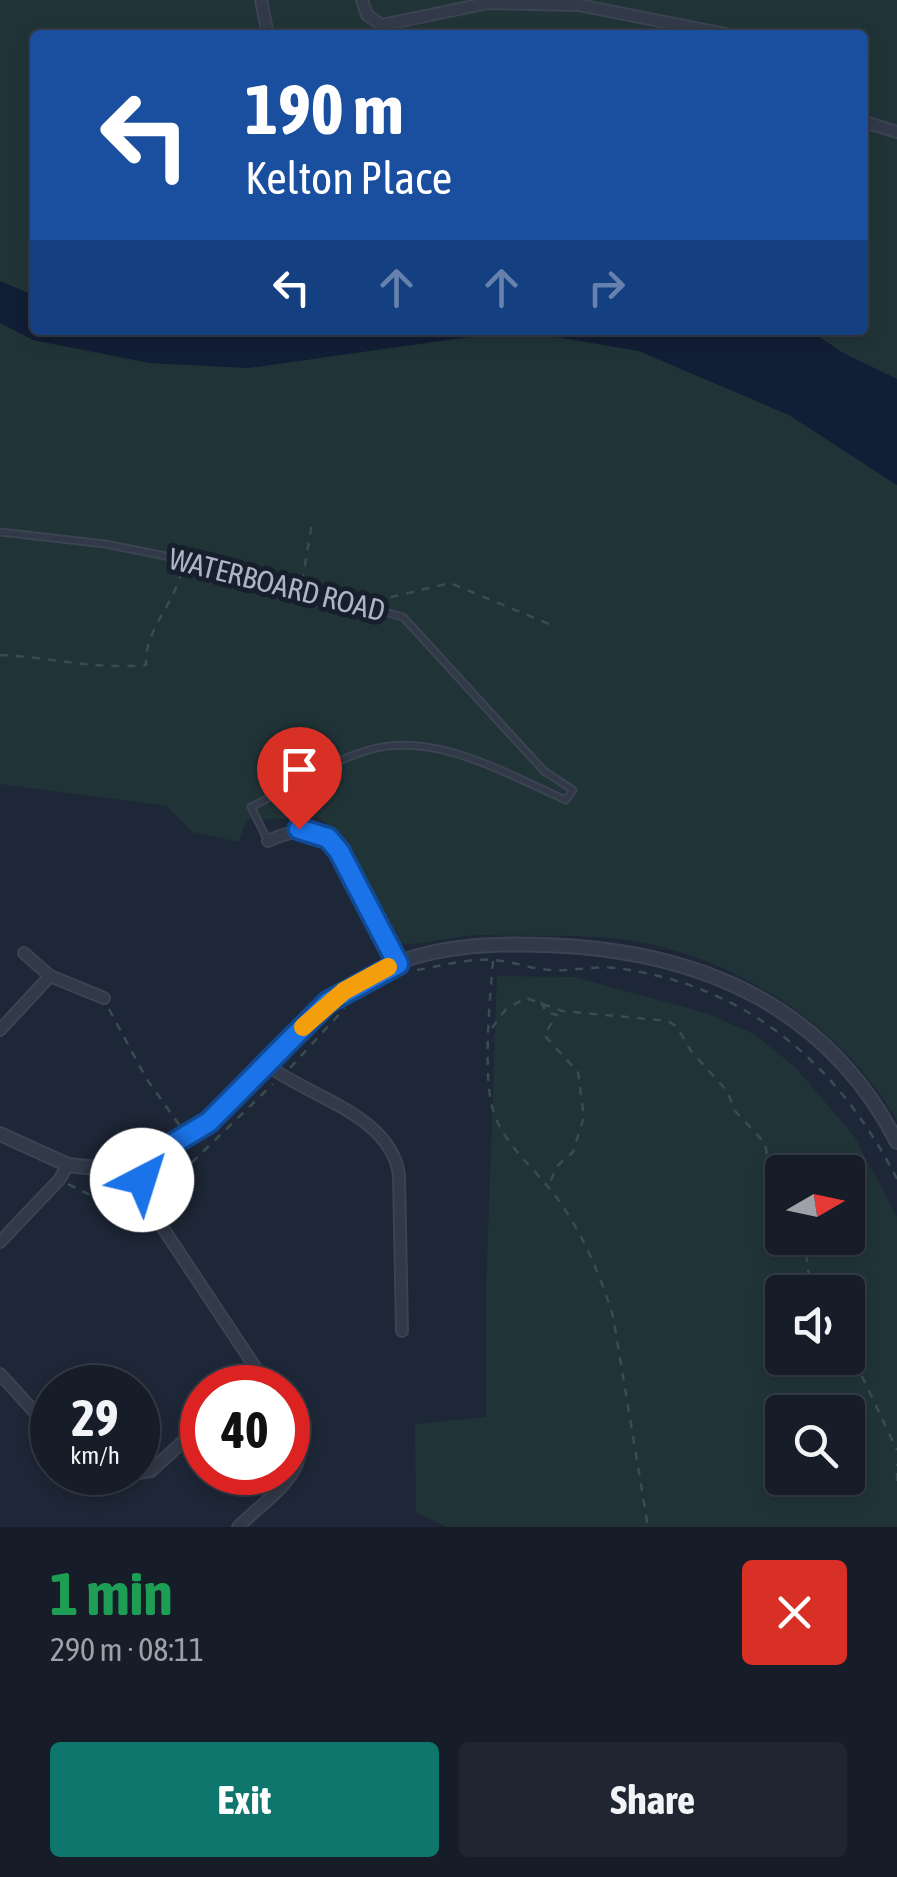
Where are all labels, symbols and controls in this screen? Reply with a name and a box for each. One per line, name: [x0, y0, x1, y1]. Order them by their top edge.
text: 190 m: [245, 69, 404, 149]
icon: left: [80, 70, 210, 200]
text: Kelton Place: [245, 152, 452, 204]
icon: left: [264, 260, 319, 315]
icon: ahead: [369, 260, 424, 315]
icon: ahead: [474, 260, 529, 315]
icon: right: [579, 260, 634, 315]
street label: WATERBOARD ROAD: [166, 541, 389, 627]
pin: [257, 727, 342, 830]
icon: arrive: [272, 742, 327, 797]
position arrow: [90, 1128, 194, 1232]
north arrow: [765, 1155, 865, 1255]
map controls: [765, 1155, 865, 1495]
button: sound: [765, 1275, 865, 1375]
speed limit sign: 40: [180, 1365, 310, 1495]
text: 29: [71, 1389, 118, 1447]
button: search: [765, 1395, 865, 1495]
text: km/h: [70, 1441, 120, 1469]
text: 1 min: [50, 1559, 173, 1628]
button: close: [742, 1560, 847, 1665]
text: 290 m · 08:11: [50, 1631, 204, 1668]
button: Exit: [50, 1742, 439, 1857]
button: Share: [459, 1742, 847, 1857]

